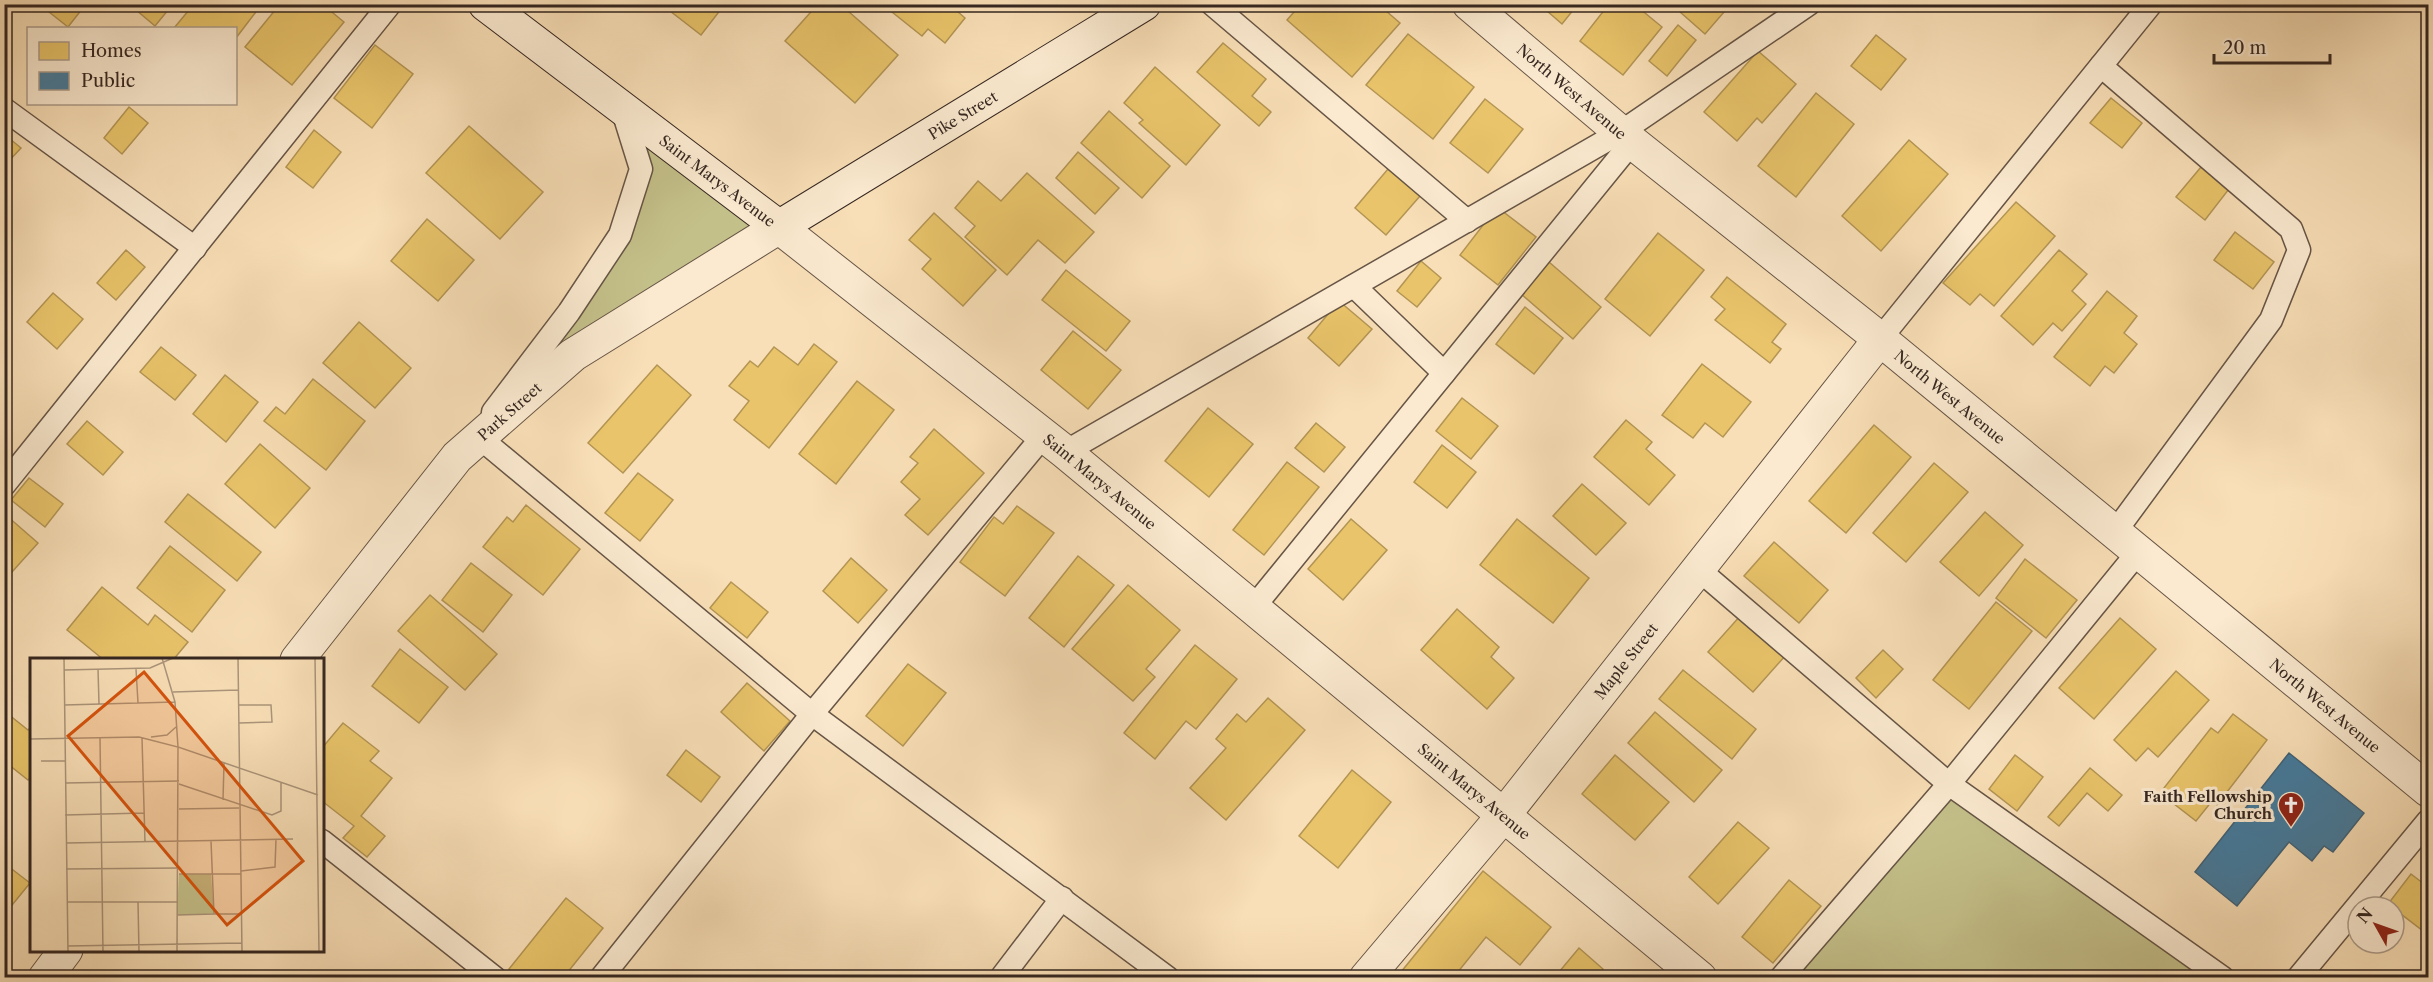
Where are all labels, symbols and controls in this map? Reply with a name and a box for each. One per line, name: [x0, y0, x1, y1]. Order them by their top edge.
legend: [27, 27, 237, 105]
scale bar: [2214, 27, 2330, 65]
text: 20 m: [2223, 37, 2267, 59]
street label: North West Avenue: [1513, 39, 1631, 143]
text: Homes: [81, 40, 142, 62]
text: Public: [81, 70, 135, 92]
street label: Pike Street: [924, 86, 1001, 143]
street label: Saint Marys Avenue: [656, 130, 779, 231]
street label: North West Avenue: [1891, 346, 2009, 448]
street label: Park Street: [473, 377, 546, 444]
street label: Saint Marys Avenue: [1040, 429, 1160, 533]
street label: Maple Street: [1590, 618, 1662, 703]
street label: North West Avenue: [2266, 654, 2385, 757]
inset map: [30, 658, 324, 952]
street label: Saint Marys Avenue: [1414, 739, 1535, 843]
place label: Faith Fellowship Church: [2143, 787, 2273, 823]
church icon: Faith Fellowship Church: [2276, 790, 2306, 828]
north arrow: [2346, 895, 2406, 955]
text: N: [2352, 904, 2377, 927]

